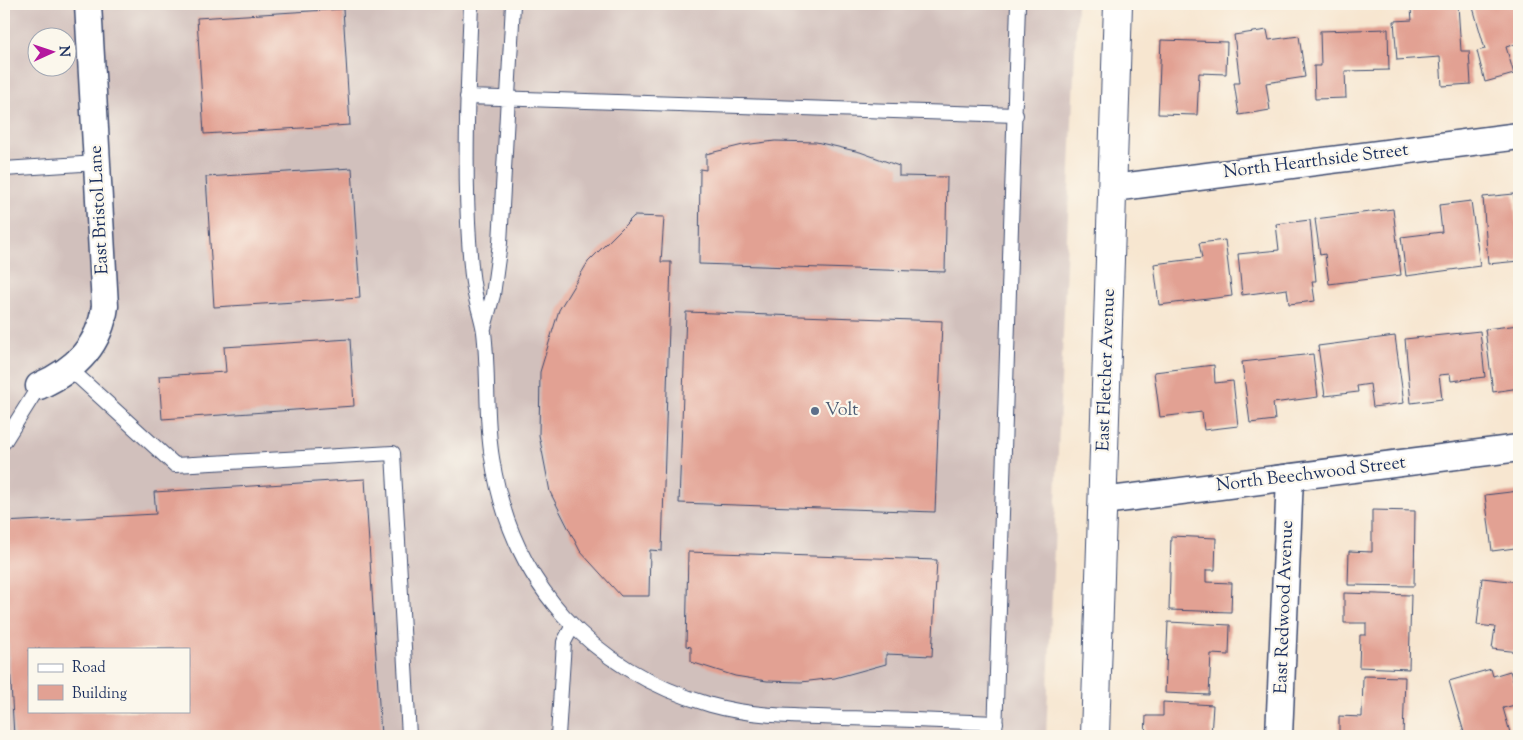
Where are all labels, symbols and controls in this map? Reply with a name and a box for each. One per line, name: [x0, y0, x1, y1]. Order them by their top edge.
north arrow: [28, 28, 78, 78]
text: N: [53, 45, 73, 58]
street label: North Hearthside Street: [1222, 138, 1410, 186]
street label: East Bristol Lane: [84, 145, 116, 275]
street label: East Fletcher Avenue: [1091, 288, 1123, 452]
place label: Volt: [825, 398, 859, 424]
marker: Volt: [809, 405, 821, 417]
street label: North Beechwood Street: [1215, 450, 1407, 500]
street label: East Redwood Avenue: [1269, 520, 1301, 694]
legend: [28, 648, 190, 712]
text: Road: [72, 658, 106, 679]
text: Building: [72, 684, 127, 705]

